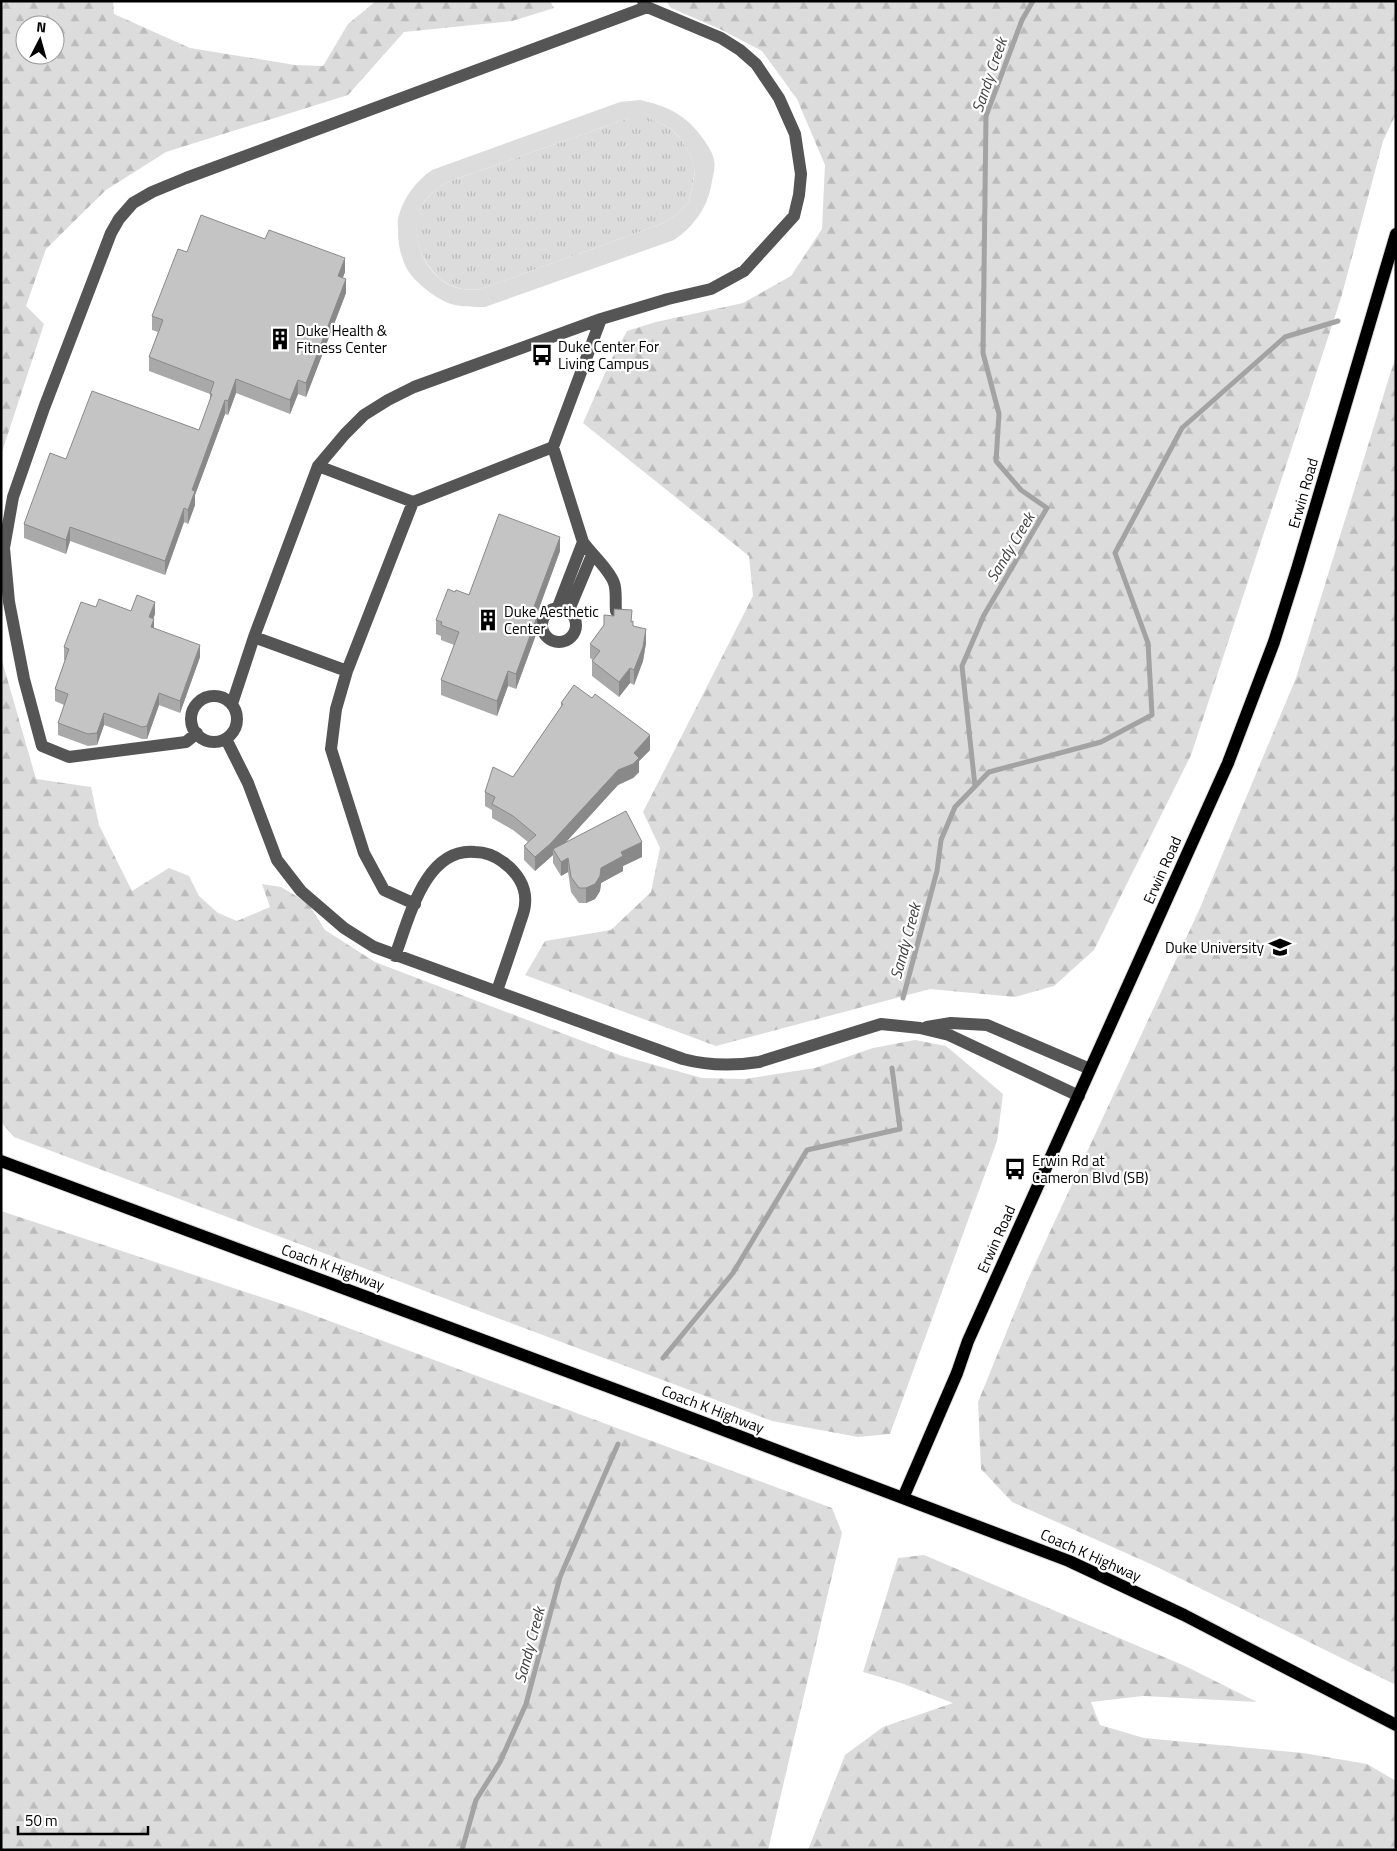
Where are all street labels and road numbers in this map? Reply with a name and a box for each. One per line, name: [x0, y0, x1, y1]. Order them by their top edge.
street label: Erwin Road: [1282, 455, 1324, 531]
street label: Erwin Road: [1137, 832, 1187, 908]
street label: Erwin Road: [971, 1201, 1021, 1277]
street label: Coach K Highway: [278, 1238, 388, 1296]
street label: Coach K Highway: [658, 1379, 768, 1439]
street label: Coach K Highway: [1037, 1522, 1145, 1588]

